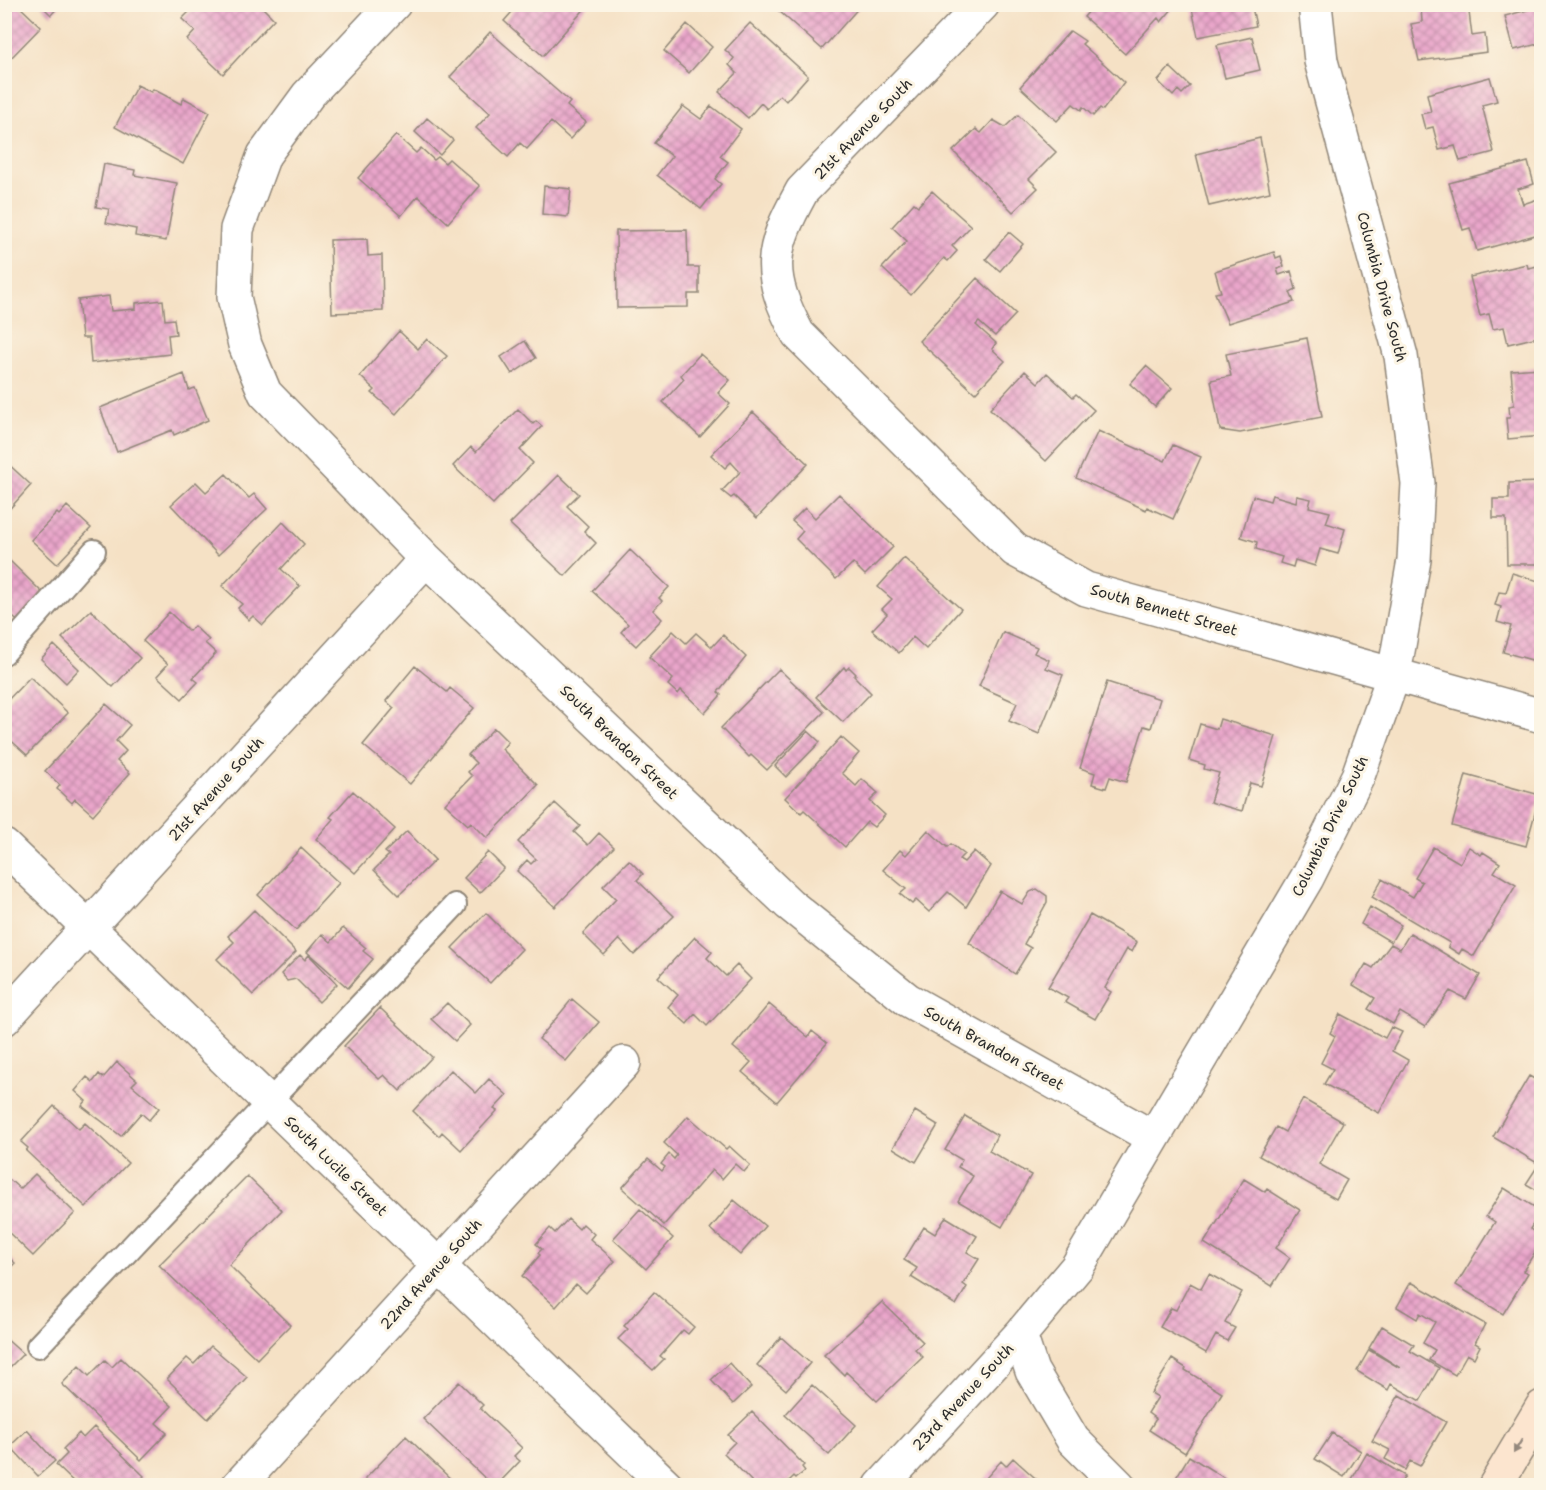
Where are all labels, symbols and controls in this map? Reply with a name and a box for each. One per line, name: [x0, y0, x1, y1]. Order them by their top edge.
street label: 21st Avenue South: [809, 74, 917, 184]
street label: Columbia Drive South: [1352, 210, 1412, 364]
street label: South Bennett Street: [1088, 579, 1240, 641]
street label: South Brandon Street: [556, 680, 682, 804]
street label: 21st Avenue South: [164, 733, 268, 845]
street label: Columbia Drive South: [1287, 752, 1373, 900]
street label: South Brandon Street: [921, 1001, 1067, 1095]
street label: South Lucile Street: [280, 1111, 392, 1221]
street label: 22nd Avenue South: [376, 1214, 486, 1334]
street label: 23rd Avenue South: [908, 1339, 1018, 1455]
one-way arrow: [1513, 1438, 1524, 1454]

